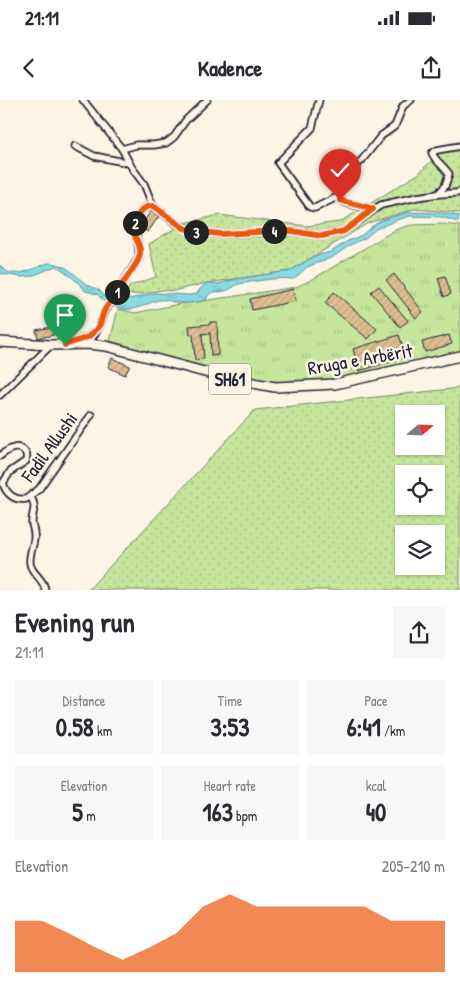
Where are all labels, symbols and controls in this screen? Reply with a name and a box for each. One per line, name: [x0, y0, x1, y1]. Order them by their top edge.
text: 21:11: [25, 5, 59, 31]
text: Kadence: [198, 53, 262, 83]
icon: back: [15, 54, 43, 82]
icon: share: [417, 54, 445, 82]
pin: [319, 149, 361, 200]
icon: check: [326, 156, 354, 184]
pin: 2: [122, 210, 148, 236]
text: 2: [132, 214, 139, 233]
pin: 4: [262, 218, 286, 244]
pin: 3: [184, 220, 208, 244]
text: 4: [272, 222, 277, 241]
text: 3: [193, 223, 200, 242]
pin: 1: [104, 280, 130, 304]
text: 1: [115, 283, 120, 302]
pin: [44, 294, 86, 345]
icon: arrive: [51, 301, 79, 329]
street label: Rruga e Arbërit: [306, 337, 415, 381]
road number: SH61: [209, 364, 251, 394]
north arrow: [395, 405, 445, 455]
map controls: [395, 405, 445, 575]
street label: Fadil Allushi: [14, 407, 83, 488]
button: locate: [395, 465, 445, 515]
button: layers: [395, 525, 445, 575]
text: Evening run: [15, 603, 135, 641]
button: share: [393, 607, 445, 659]
text: 21:11: [15, 641, 44, 663]
text: Distance: [63, 691, 105, 710]
text: Time: [218, 691, 242, 710]
text: Pace: [364, 691, 388, 710]
text: 0.58: [56, 710, 94, 744]
text: 3:53: [211, 710, 249, 744]
text: 6:41: [347, 710, 381, 744]
text: km: [94, 721, 112, 740]
text: /km: [381, 721, 405, 740]
text: Elevation: [61, 776, 107, 795]
text: Heart rate: [204, 776, 256, 795]
text: kcal: [366, 776, 386, 795]
text: 5: [72, 795, 83, 829]
text: 163: [203, 795, 233, 829]
text: 40: [366, 795, 386, 829]
text: m: [83, 806, 96, 825]
text: bpm: [233, 806, 257, 825]
text: Elevation: [15, 855, 68, 877]
text: 205–210 m: [382, 855, 445, 877]

